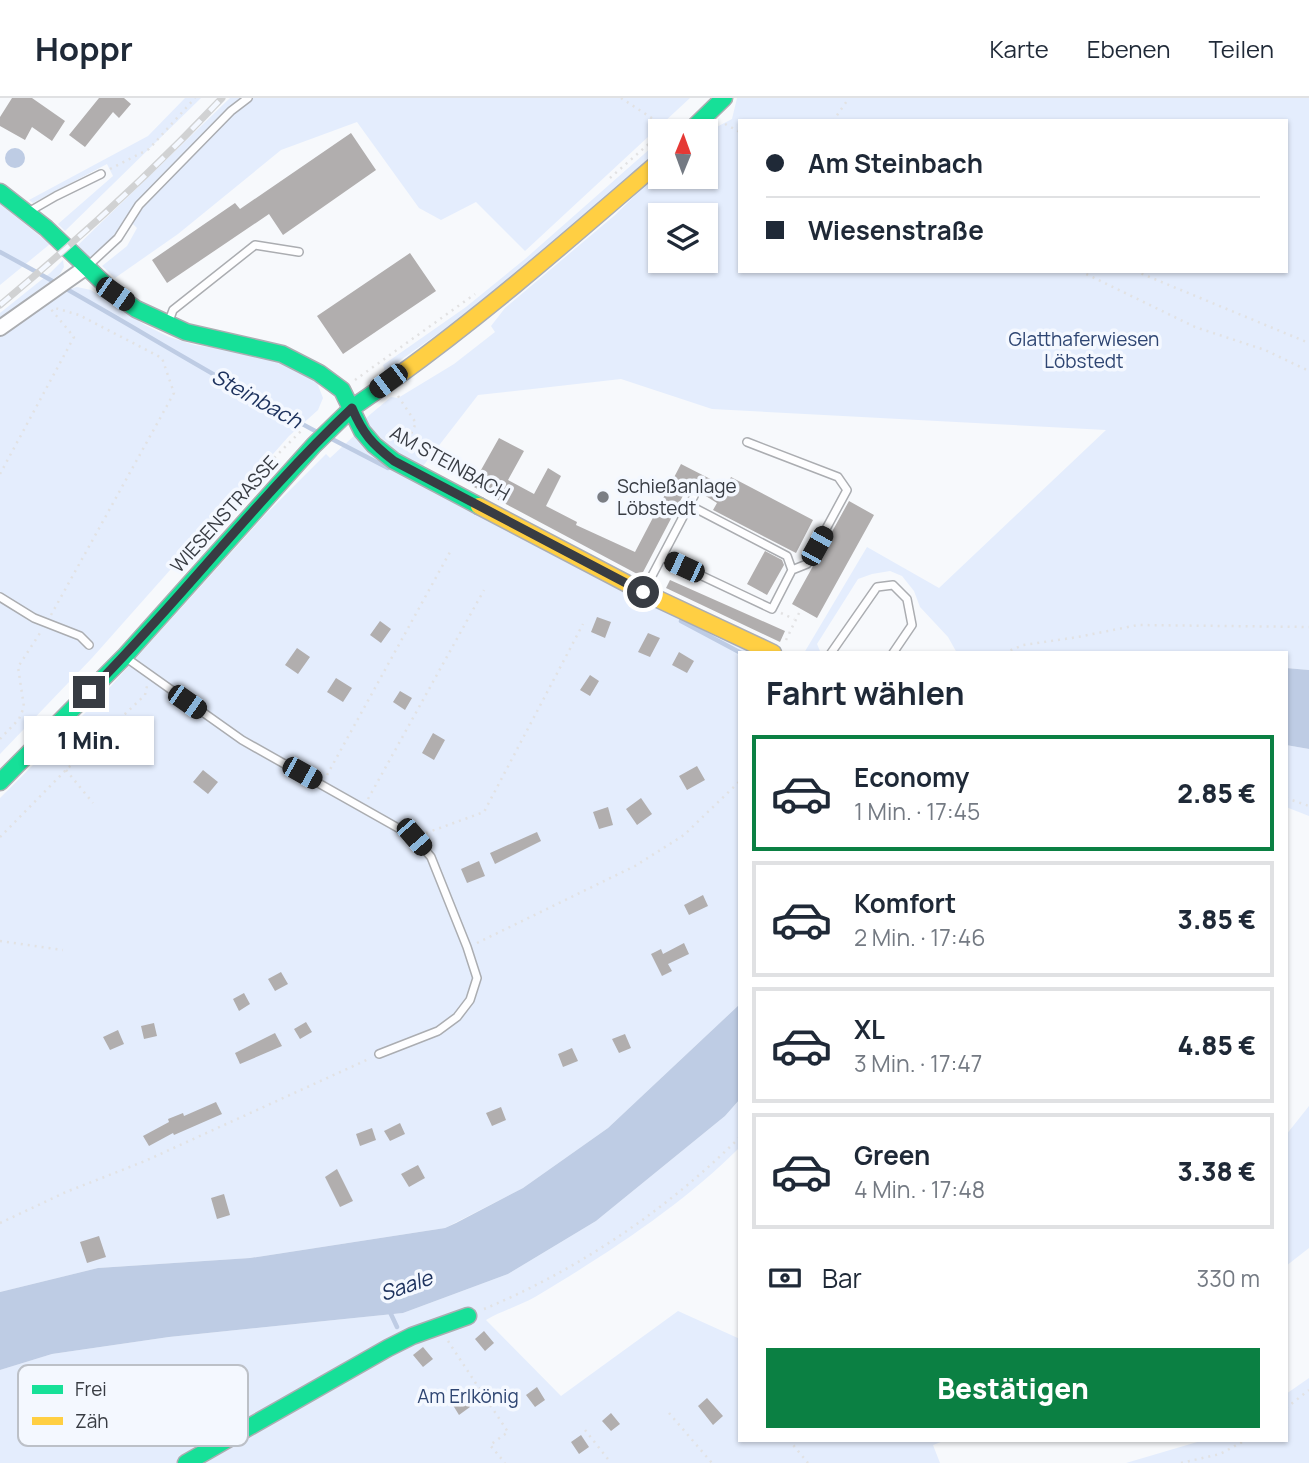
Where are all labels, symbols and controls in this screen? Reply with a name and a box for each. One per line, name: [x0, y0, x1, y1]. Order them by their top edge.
text: Hoppr: [35, 26, 133, 71]
text: Karte: [989, 32, 1049, 65]
text: Ebenen: [1087, 32, 1170, 65]
text: Teilen: [1208, 32, 1274, 65]
north arrow: [648, 119, 718, 189]
map controls: [648, 119, 718, 273]
text: Am Steinbach: [808, 145, 983, 181]
button: layers: [648, 203, 718, 273]
text: Wiesenstraße: [808, 212, 984, 248]
car: [92, 273, 139, 315]
park label: Glatthaferwiesen Löbstedt: [1009, 326, 1159, 374]
car: [365, 360, 412, 402]
water label: Steinbach: [207, 362, 308, 435]
street label: AM STEINBACH: [386, 419, 514, 507]
street label: WIESENSTRASSE: [164, 450, 284, 578]
place label: Schießanlage Löbstedt: [617, 473, 737, 521]
marker: Schießanlage Löbstedt: [595, 489, 611, 505]
car: [798, 523, 837, 569]
car: [661, 549, 708, 585]
route start: [627, 576, 659, 608]
text: Fahrt wählen: [766, 671, 965, 715]
route end: [73, 676, 105, 708]
car: [164, 681, 211, 723]
callout: 1 Min.: [24, 716, 154, 766]
text: 1 Min.: [57, 724, 121, 756]
car: [279, 754, 326, 792]
text: Economy: [854, 759, 969, 795]
icon: car: [770, 762, 833, 825]
text: 2.85 €: [1177, 775, 1256, 811]
text: 1 Min. · 17:45: [854, 795, 980, 827]
car: [393, 814, 436, 860]
text: Komfort: [854, 885, 956, 921]
icon: car: [770, 888, 833, 951]
text: 3.85 €: [1178, 901, 1256, 937]
text: 2 Min. · 17:46: [854, 921, 986, 953]
text: XL: [854, 1011, 885, 1047]
icon: car: [770, 1014, 833, 1077]
text: 4.85 €: [1177, 1027, 1256, 1063]
text: 3 Min. · 17:47: [854, 1047, 982, 1079]
text: Green: [854, 1137, 930, 1173]
icon: car: [770, 1140, 833, 1203]
text: 3.38 €: [1178, 1153, 1256, 1189]
text: 4 Min. · 17:48: [854, 1173, 985, 1205]
icon: cash: [766, 1259, 804, 1297]
text: Bar: [822, 1260, 862, 1296]
text: 330 m: [1196, 1262, 1260, 1294]
water label: Saale: [376, 1263, 437, 1307]
button: Bestätigen: [766, 1348, 1260, 1428]
legend: [18, 1365, 248, 1446]
text: Frei: [75, 1376, 107, 1402]
park label: Am Erlkönig: [417, 1383, 519, 1409]
text: Zäh: [75, 1408, 109, 1434]

